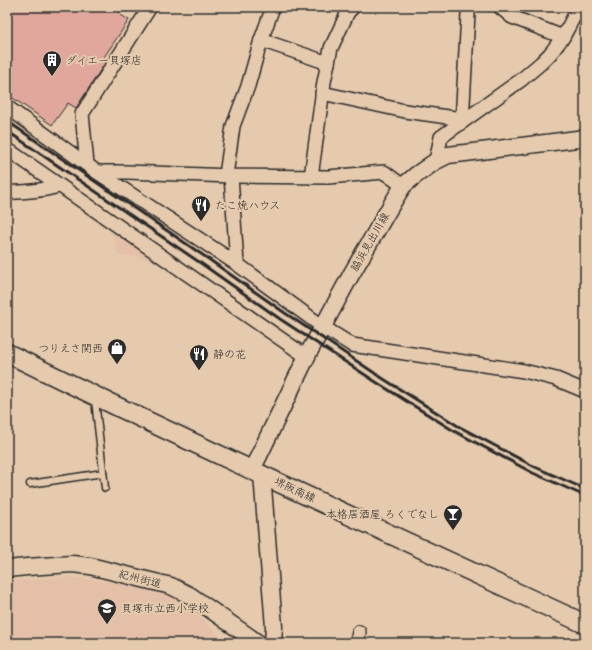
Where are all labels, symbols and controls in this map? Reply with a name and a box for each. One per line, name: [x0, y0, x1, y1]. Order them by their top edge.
building icon: ダイエー貝塚店: [41, 49, 63, 77]
place label: ダイエー貝塚店: [66, 53, 142, 68]
restaurant icon: たこ焼ハウス: [190, 194, 212, 222]
place label: たこ焼ハウス: [215, 198, 280, 213]
street label: 脇浜見出川線: [347, 210, 393, 274]
shop icon: つりえさ関西: [106, 337, 128, 365]
place label: つりえさ関西: [38, 341, 103, 356]
restaurant icon: 静の花: [188, 343, 210, 371]
place label: 静の花: [213, 347, 246, 362]
street label: 堺阪南線: [272, 474, 318, 506]
bar icon: 本格居酒屋 ろくでなし: [442, 503, 464, 531]
place label: 本格居酒屋 ろくでなし: [326, 507, 439, 522]
street label: 紀州街道: [117, 566, 163, 592]
school or university icon: 貝塚市立西小学校: [96, 597, 118, 625]
place label: 貝塚市立西小学校: [121, 601, 209, 616]

